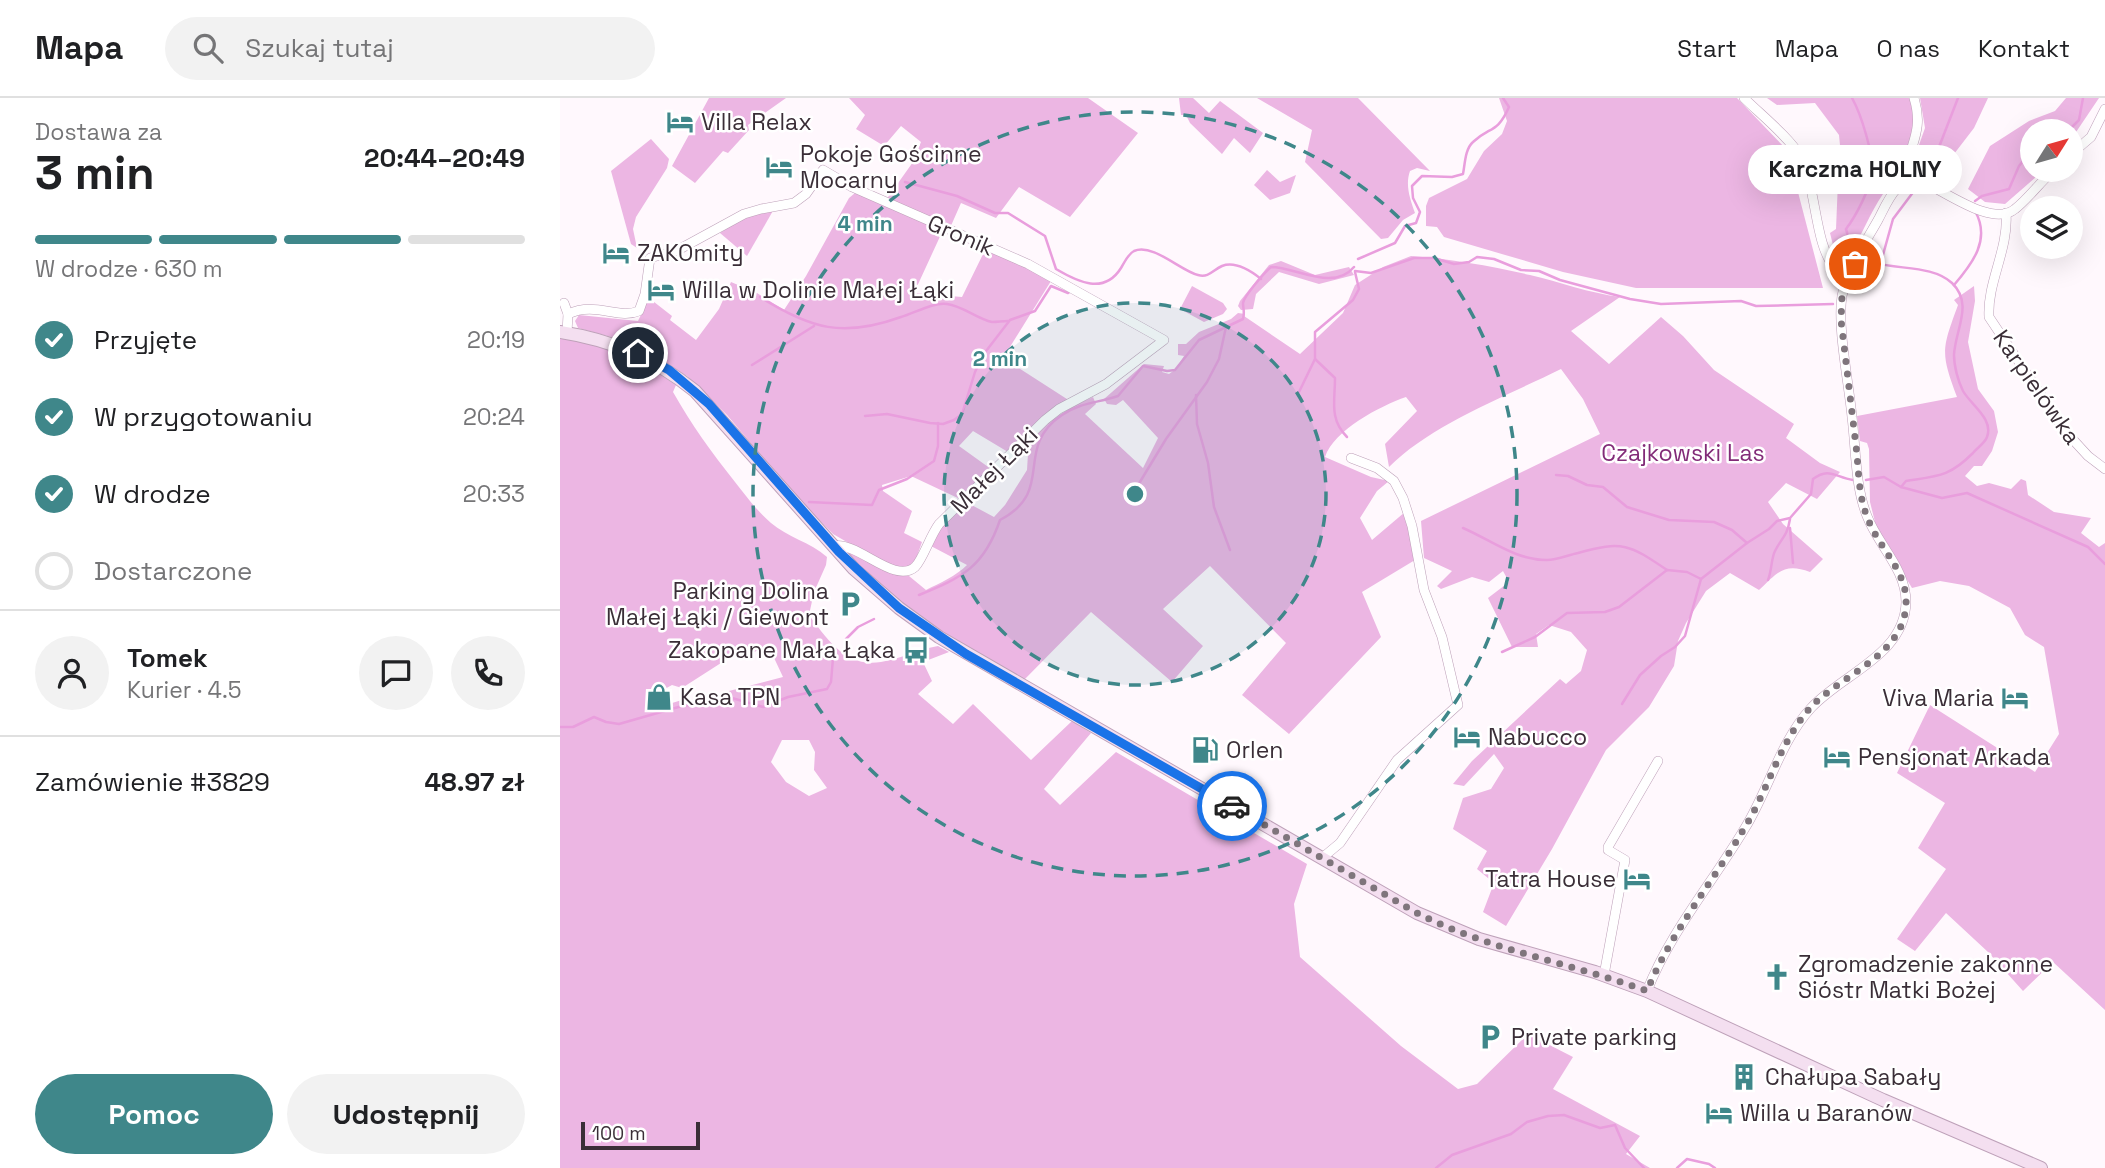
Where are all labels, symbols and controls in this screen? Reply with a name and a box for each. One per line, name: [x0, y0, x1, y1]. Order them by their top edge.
search box: [165, 17, 655, 80]
text: Mapa: [35, 27, 123, 69]
icon: search: [189, 29, 227, 67]
text: Szukaj tutaj: [245, 31, 394, 65]
text: Start: [1677, 33, 1737, 64]
text: Mapa: [1775, 33, 1839, 64]
text: O nas: [1877, 33, 1940, 64]
text: Kontakt: [1978, 33, 2070, 64]
hotel icon: Villa Relax: [665, 107, 695, 137]
place label: Villa Relax: [701, 107, 812, 137]
text: Dostawa za: [35, 117, 162, 147]
north arrow: [2020, 119, 2082, 182]
map controls: [2020, 119, 2083, 259]
place label: Pokoje Gościnne Mocarny: [800, 139, 982, 195]
text: 20:44–20:49: [364, 141, 525, 175]
text: 3 min: [35, 144, 155, 202]
callout: Karczma HOLNY: [1748, 145, 1962, 194]
hotel icon: Pokoje Gościnne Mocarny: [764, 152, 794, 182]
text: Karczma HOLNY: [1768, 154, 1942, 184]
button: layers: [2020, 196, 2083, 259]
street label: Gronik: [923, 208, 999, 262]
text: 4 min: [837, 210, 893, 237]
pin: [1825, 234, 1885, 294]
hotel icon: ZAKOmity: [601, 238, 631, 268]
place label: ZAKOmity: [637, 238, 744, 268]
icon: bag: [1836, 245, 1874, 283]
text: W drodze · 630 m: [35, 254, 223, 284]
hotel icon: Willa w Dolinie Małej Łąki: [646, 275, 676, 305]
place label: Willa w Dolinie Małej Łąki: [682, 275, 954, 305]
icon: check: [35, 321, 73, 359]
text: Przyjęte: [94, 323, 197, 357]
pin: [608, 323, 668, 383]
street label: Karpielówka: [1986, 324, 2088, 450]
text: 20:19: [467, 325, 525, 355]
icon: home: [619, 334, 657, 372]
text: 2 min: [973, 345, 1027, 372]
icon: check: [35, 398, 73, 436]
text: W przygotowaniu: [94, 400, 313, 434]
text: 20:24: [463, 402, 525, 432]
street label: Małej Łąki: [944, 420, 1044, 520]
park label: Czajkowski Las: [1601, 438, 1765, 468]
icon: check: [35, 475, 73, 513]
text: W drodze: [94, 477, 211, 511]
text: 20:33: [463, 479, 525, 509]
centre of rings: [1123, 482, 1147, 506]
text: Dostarczone: [94, 554, 252, 588]
place label: Parking Dolina Małej Łąki / Giewont: [606, 576, 829, 632]
parking icon: Parking Dolina Małej Łąki / Giewont: [835, 589, 865, 619]
place label: Zakopane Mała Łąka: [668, 635, 895, 665]
bus stop icon: Zakopane Mała Łąka: [901, 635, 931, 665]
button: person: [35, 636, 109, 710]
button: chat: [359, 636, 433, 710]
button: phone: [451, 636, 525, 710]
text: Tomek: [127, 641, 208, 675]
text: Kurier · 4.5: [127, 675, 242, 705]
shop icon: Kasa TPN: [644, 682, 674, 712]
place label: Kasa TPN: [680, 682, 780, 712]
place label: Viva Maria: [1882, 683, 1994, 713]
hotel icon: Viva Maria: [2000, 683, 2030, 713]
hotel icon: Nabucco: [1452, 722, 1482, 752]
place label: Nabucco: [1488, 722, 1587, 752]
fuel station icon: Orlen: [1190, 735, 1220, 765]
place label: Orlen: [1226, 735, 1283, 765]
hotel icon: Pensjonat Arkada: [1822, 742, 1852, 772]
place label: Pensjonat Arkada: [1858, 742, 2050, 772]
text: Zamówienie #3829: [35, 765, 270, 799]
text: 48.97 zł: [425, 765, 525, 799]
courier: [1197, 771, 1267, 841]
icon: car: [1213, 787, 1251, 825]
place label: Tatra House: [1485, 864, 1616, 894]
hotel icon: Tatra House: [1622, 864, 1652, 894]
place label: Zgromadzenie zakonne Sióstr Matki Bożej: [1798, 949, 2053, 1005]
church icon: Zgromadzenie zakonne Sióstr Matki Bożej: [1762, 962, 1792, 992]
parking icon: Private parking: [1475, 1022, 1505, 1052]
place label: Private parking: [1511, 1022, 1677, 1052]
building icon: Chałupa Sabały: [1729, 1062, 1759, 1092]
place label: Chałupa Sabały: [1765, 1062, 1941, 1092]
button: Pomoc: [35, 1074, 273, 1154]
button: Udostępnij: [287, 1074, 525, 1154]
hotel icon: Willa u Baranów: [1704, 1098, 1734, 1128]
place label: Willa u Baranów: [1740, 1098, 1913, 1128]
scale bar: [581, 1119, 700, 1151]
text: 100 m: [592, 1121, 646, 1146]

